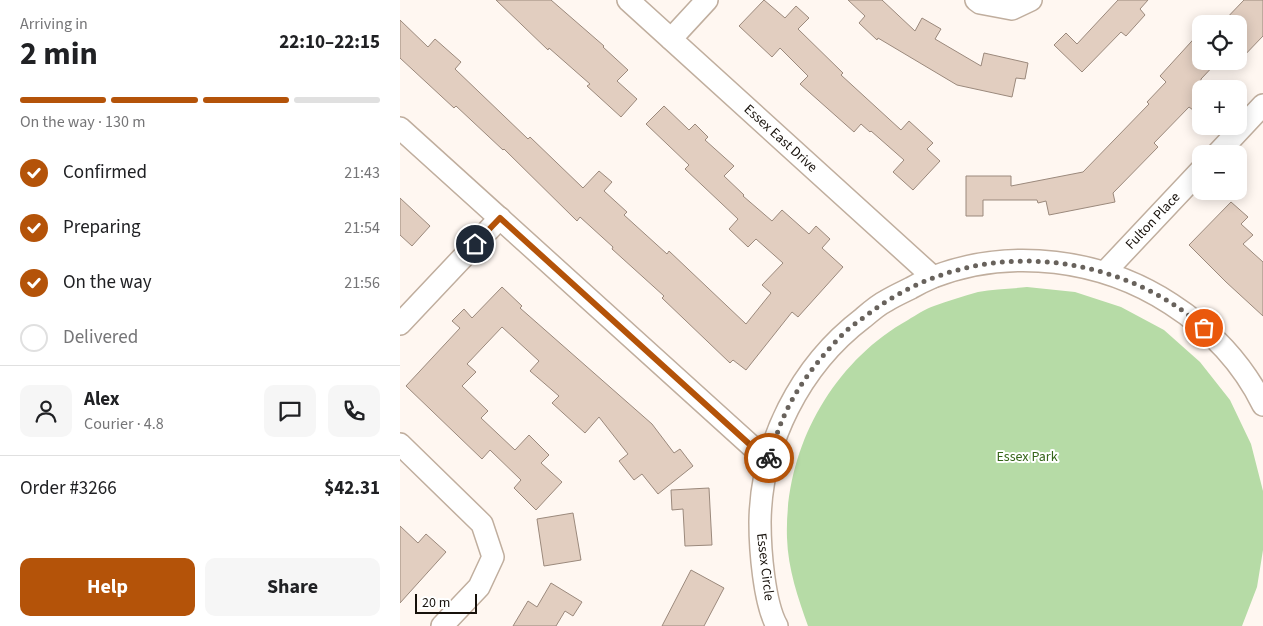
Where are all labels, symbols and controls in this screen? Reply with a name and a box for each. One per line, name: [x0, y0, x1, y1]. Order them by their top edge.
text: Arriving in: [20, 13, 88, 35]
map controls: [1192, 15, 1247, 200]
button: locate: [1192, 15, 1247, 70]
text: 22:10–22:15: [279, 29, 380, 56]
text: 2 min: [20, 31, 98, 77]
button: +: [1192, 80, 1247, 135]
street label: Essex East Drive: [739, 100, 822, 177]
text: On the way · 130 m: [20, 111, 145, 133]
button: −: [1192, 145, 1247, 200]
icon: check: [20, 159, 48, 187]
text: Confirmed: [63, 159, 147, 186]
text: 21:43: [344, 162, 380, 184]
street label: Fulton Place: [1121, 188, 1185, 254]
icon: check: [20, 214, 48, 242]
text: Preparing: [63, 214, 141, 241]
text: 21:54: [344, 217, 380, 239]
pin: [454, 223, 496, 265]
icon: home: [461, 230, 489, 258]
icon: check: [20, 269, 48, 297]
text: On the way: [63, 269, 152, 296]
text: 21:56: [344, 272, 380, 294]
pin: [1183, 307, 1225, 349]
icon: bag: [1190, 314, 1218, 342]
text: Delivered: [63, 324, 138, 351]
button: person: [20, 385, 72, 437]
button: chat: [264, 385, 316, 437]
button: phone: [328, 385, 380, 437]
text: Alex: [84, 386, 120, 413]
text: Courier · 4.8: [84, 413, 164, 435]
courier: [744, 433, 794, 483]
icon: bike: [755, 444, 783, 472]
park label: Essex Park: [996, 447, 1058, 467]
text: Order #3266: [20, 475, 117, 502]
text: $42.31: [324, 475, 380, 502]
street label: Essex Circle: [751, 532, 779, 602]
button: Help: [20, 558, 195, 616]
button: Share: [205, 558, 380, 616]
scale bar: [415, 591, 478, 614]
text: 20 m: [422, 593, 450, 613]

